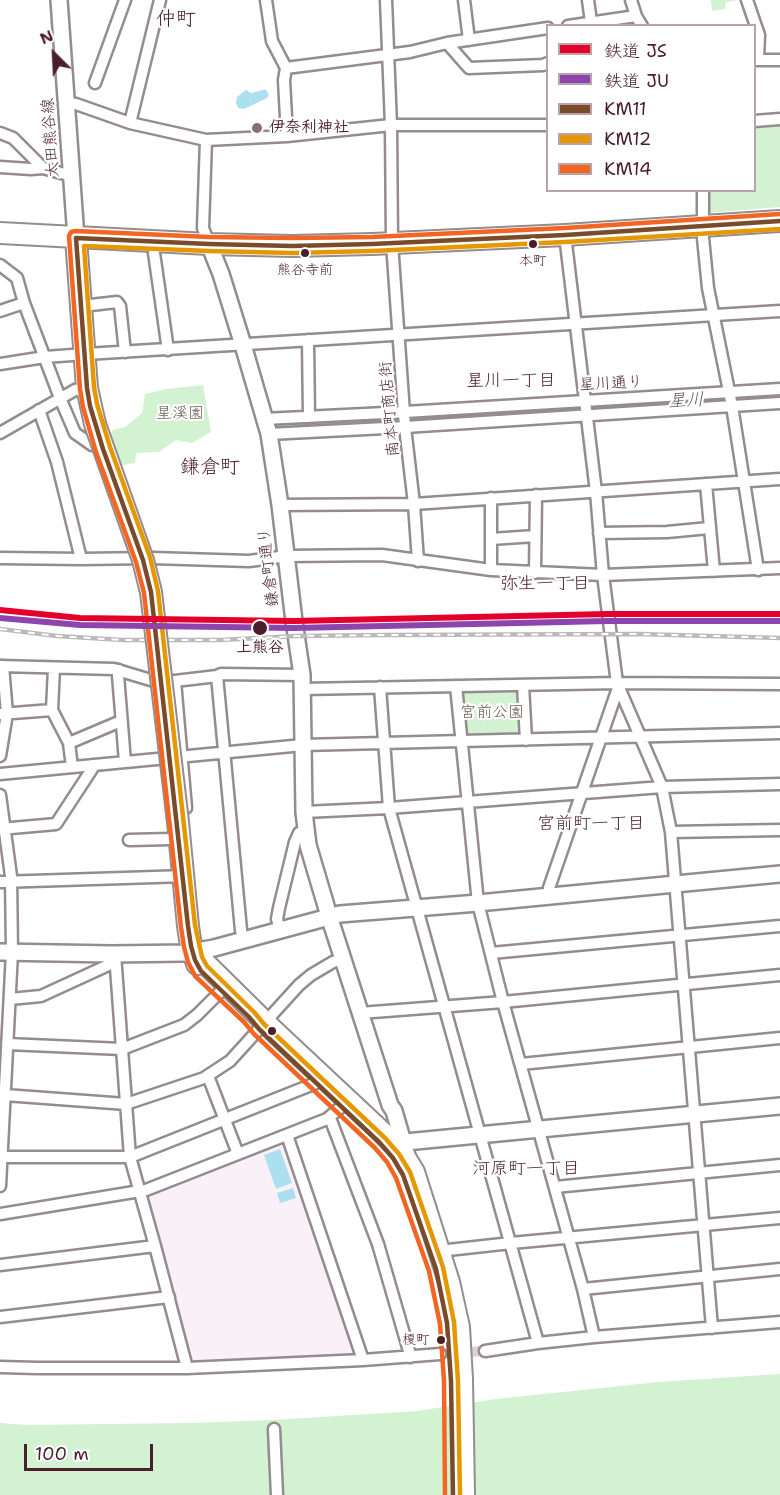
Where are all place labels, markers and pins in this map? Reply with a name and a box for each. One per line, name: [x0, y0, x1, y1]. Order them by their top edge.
place label: 伊奈利神社: [269, 118, 349, 138]
marker: 伊奈利神社: [250, 121, 264, 135]
marker: 本町: [527, 238, 539, 250]
marker: 熊谷寺前: [299, 247, 311, 259]
place label: 本町: [519, 253, 547, 269]
place label: 熊谷寺前: [277, 262, 333, 278]
marker: 上熊谷: [251, 619, 269, 637]
place label: 上熊谷: [236, 638, 284, 658]
unlabelled marker: [266, 1025, 278, 1037]
place label: 榎町: [402, 1332, 430, 1348]
marker: 榎町: [435, 1334, 447, 1346]

